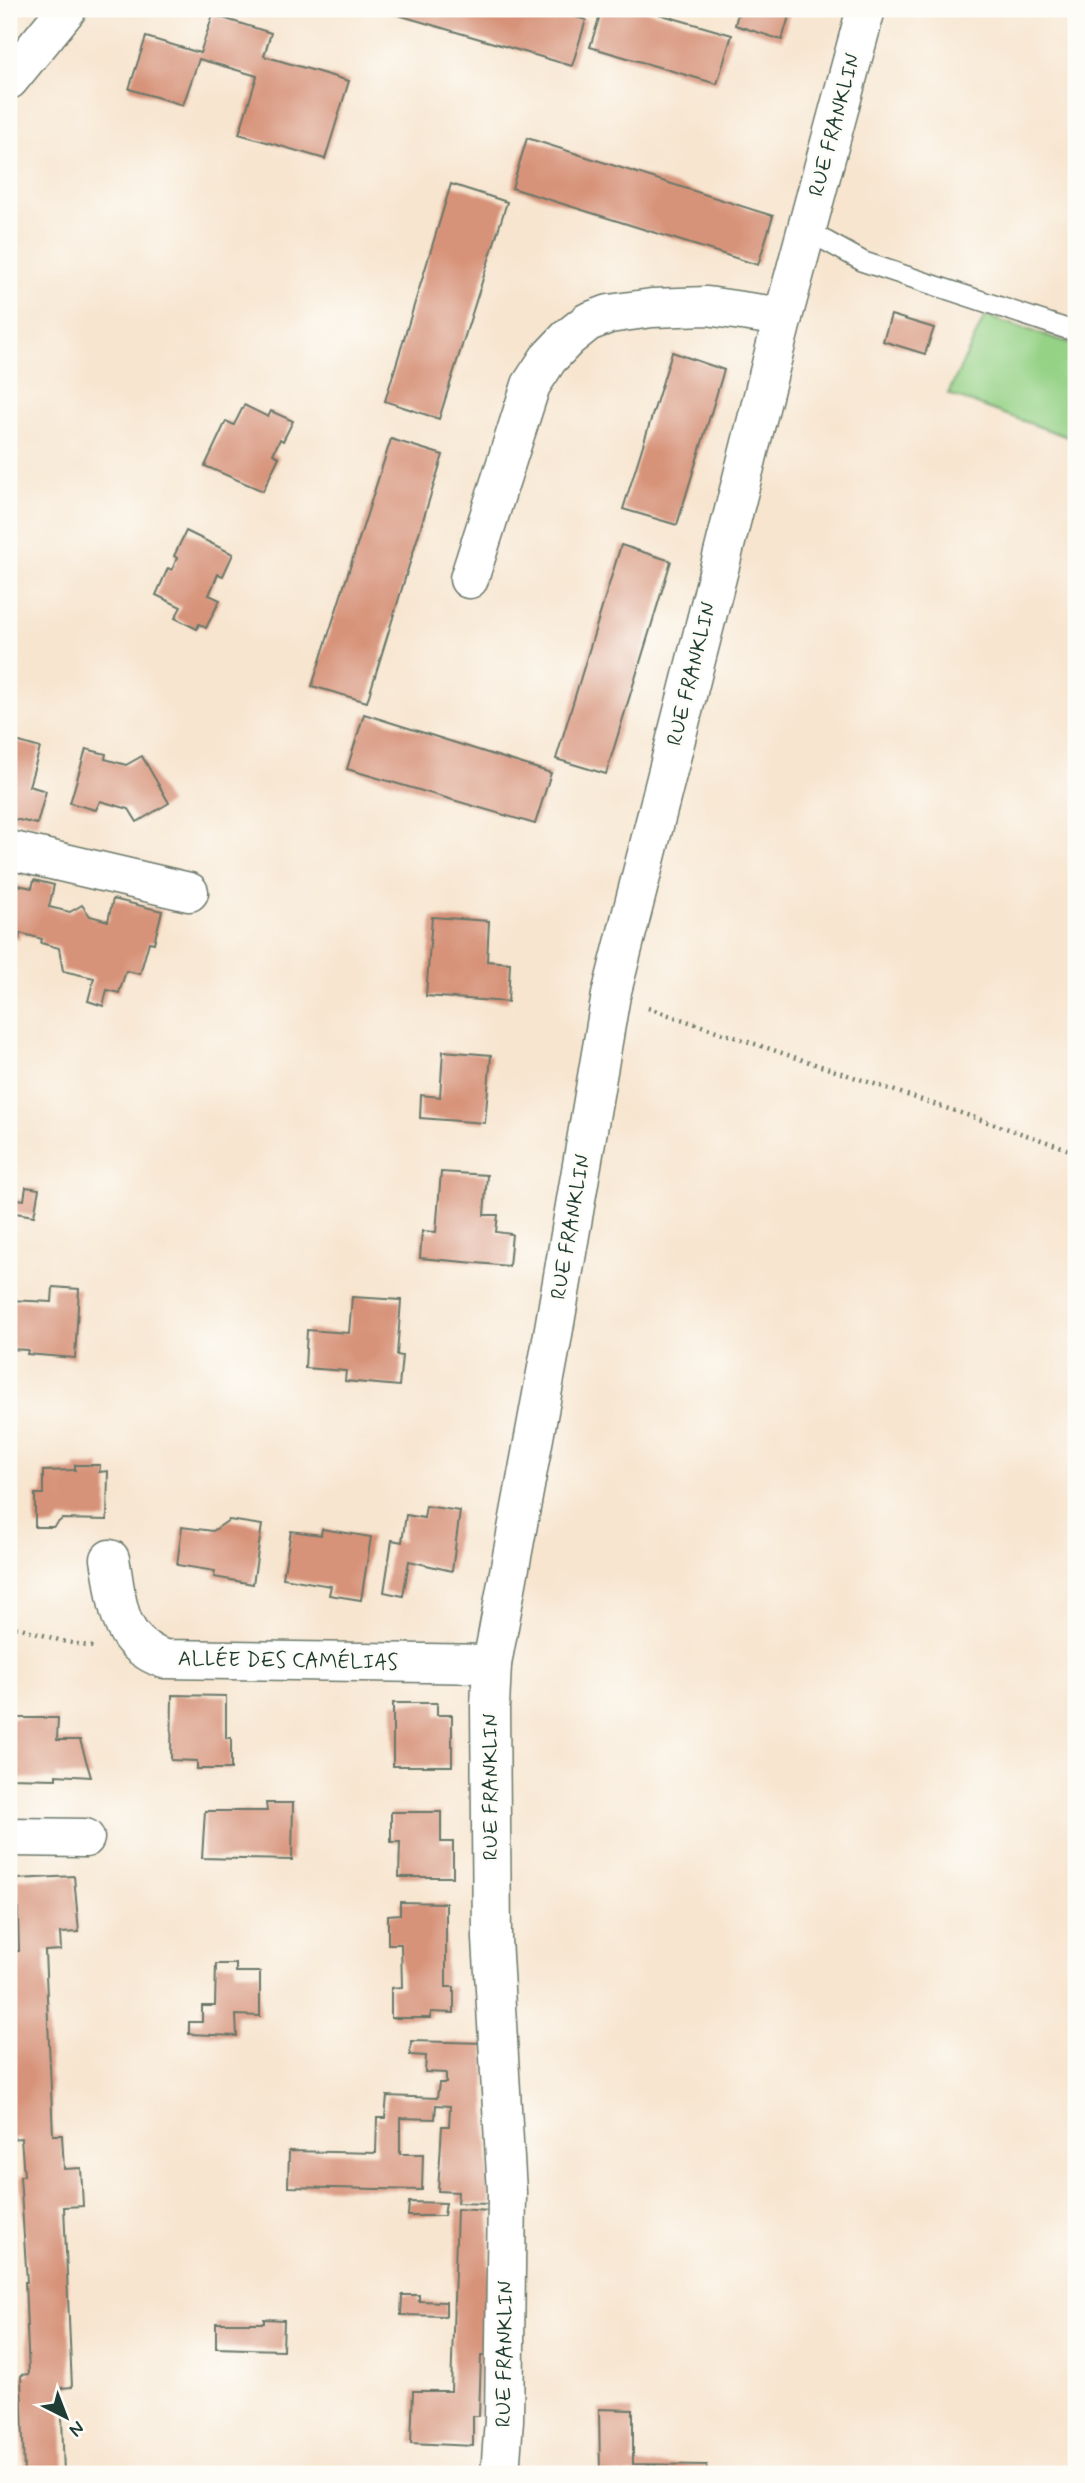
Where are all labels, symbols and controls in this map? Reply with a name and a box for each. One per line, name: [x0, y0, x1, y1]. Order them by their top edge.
street label: RUE FRANKLIN: [802, 50, 868, 200]
street label: RUE FRANKLIN: [661, 599, 723, 749]
street label: RUE FRANKLIN: [544, 1152, 598, 1302]
street label: ALLÉE DES CAMÉLIAS: [178, 1645, 399, 1677]
street label: RUE FRANKLIN: [477, 1713, 505, 1860]
street label: RUE FRANKLIN: [490, 2280, 520, 2428]
north arrow: [32, 2382, 102, 2452]
text: N: [63, 2415, 89, 2442]

